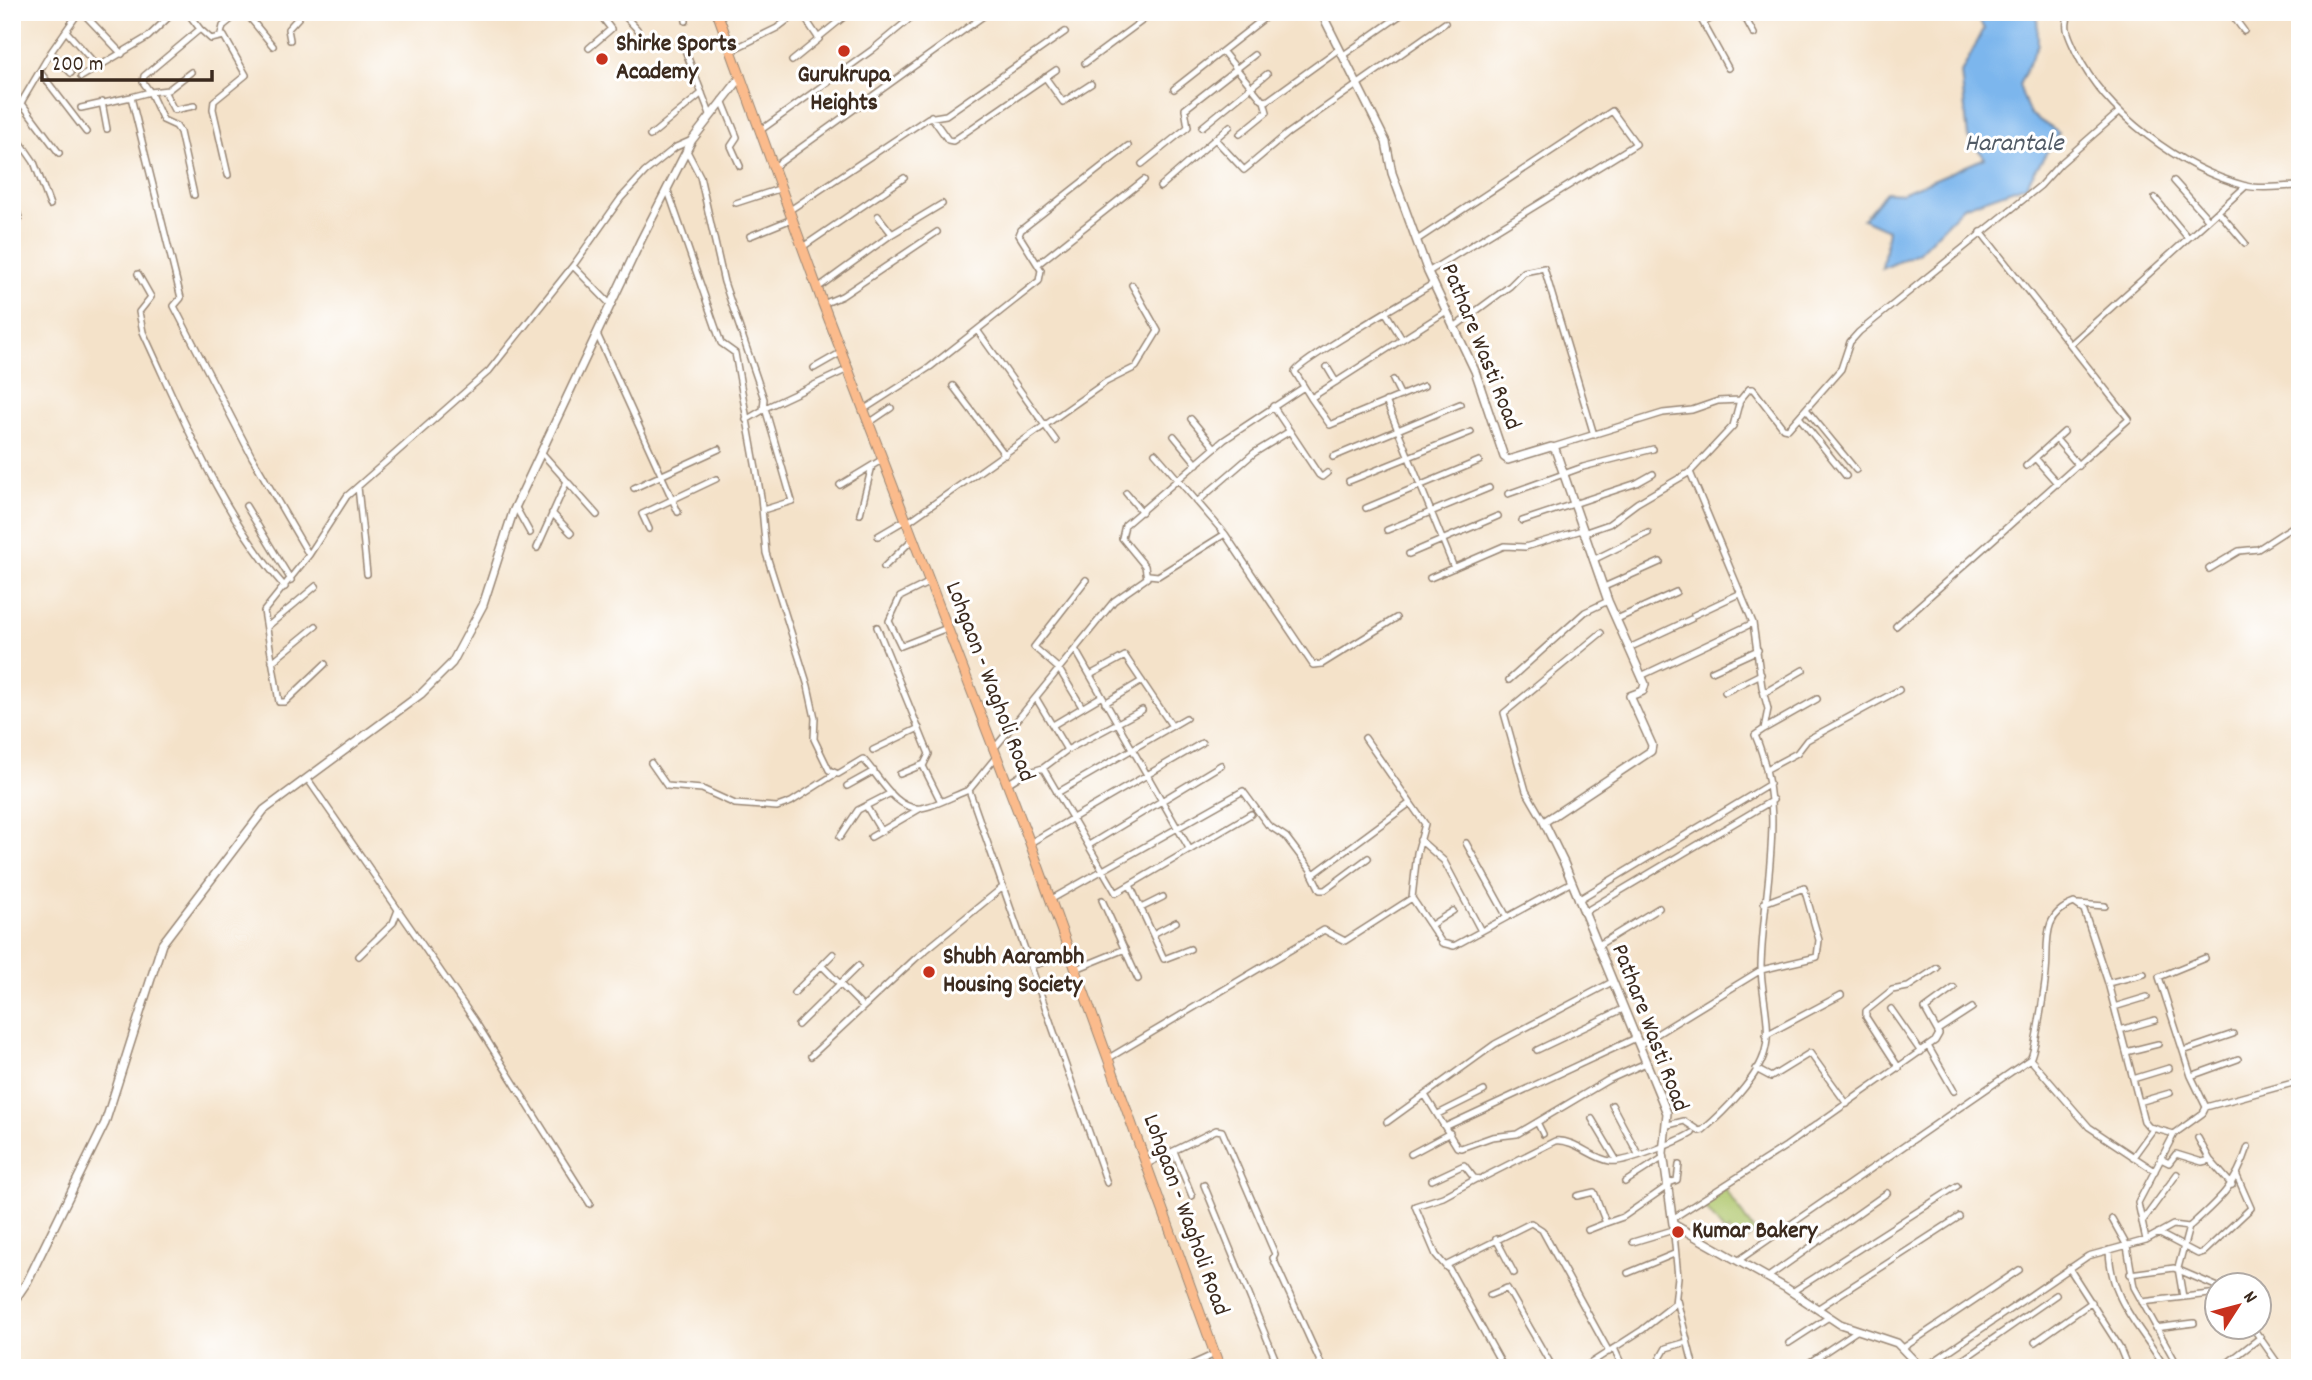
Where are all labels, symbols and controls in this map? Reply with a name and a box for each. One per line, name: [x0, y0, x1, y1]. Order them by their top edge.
place label: Shirke Sports Academy: [616, 28, 737, 90]
scale bar: [42, 38, 212, 82]
marker: Gurukrupa Heights: [836, 43, 852, 59]
text: 200 m: [52, 51, 103, 81]
marker: Shirke Sports Academy: [594, 51, 610, 67]
place label: Gurukrupa Heights: [797, 59, 891, 121]
water label: Harantale: [1965, 126, 2065, 163]
street label: Pathare Wasti Road: [1431, 259, 1529, 435]
street label: Lohgaon - Wagholi Road: [935, 577, 1043, 787]
street label: Pathare Wasti Road: [1601, 939, 1697, 1117]
place label: Shubh Aarambh Housing Society: [943, 941, 1084, 1003]
marker: Shubh Aarambh Housing Society: [921, 964, 937, 980]
street label: Lohgaon - Wagholi Road: [1133, 1110, 1237, 1320]
place label: Kumar Bakery: [1692, 1215, 1819, 1249]
marker: Kumar Bakery: [1670, 1224, 1686, 1240]
north arrow: [2204, 1272, 2274, 1342]
text: N: [2235, 1286, 2263, 1310]

